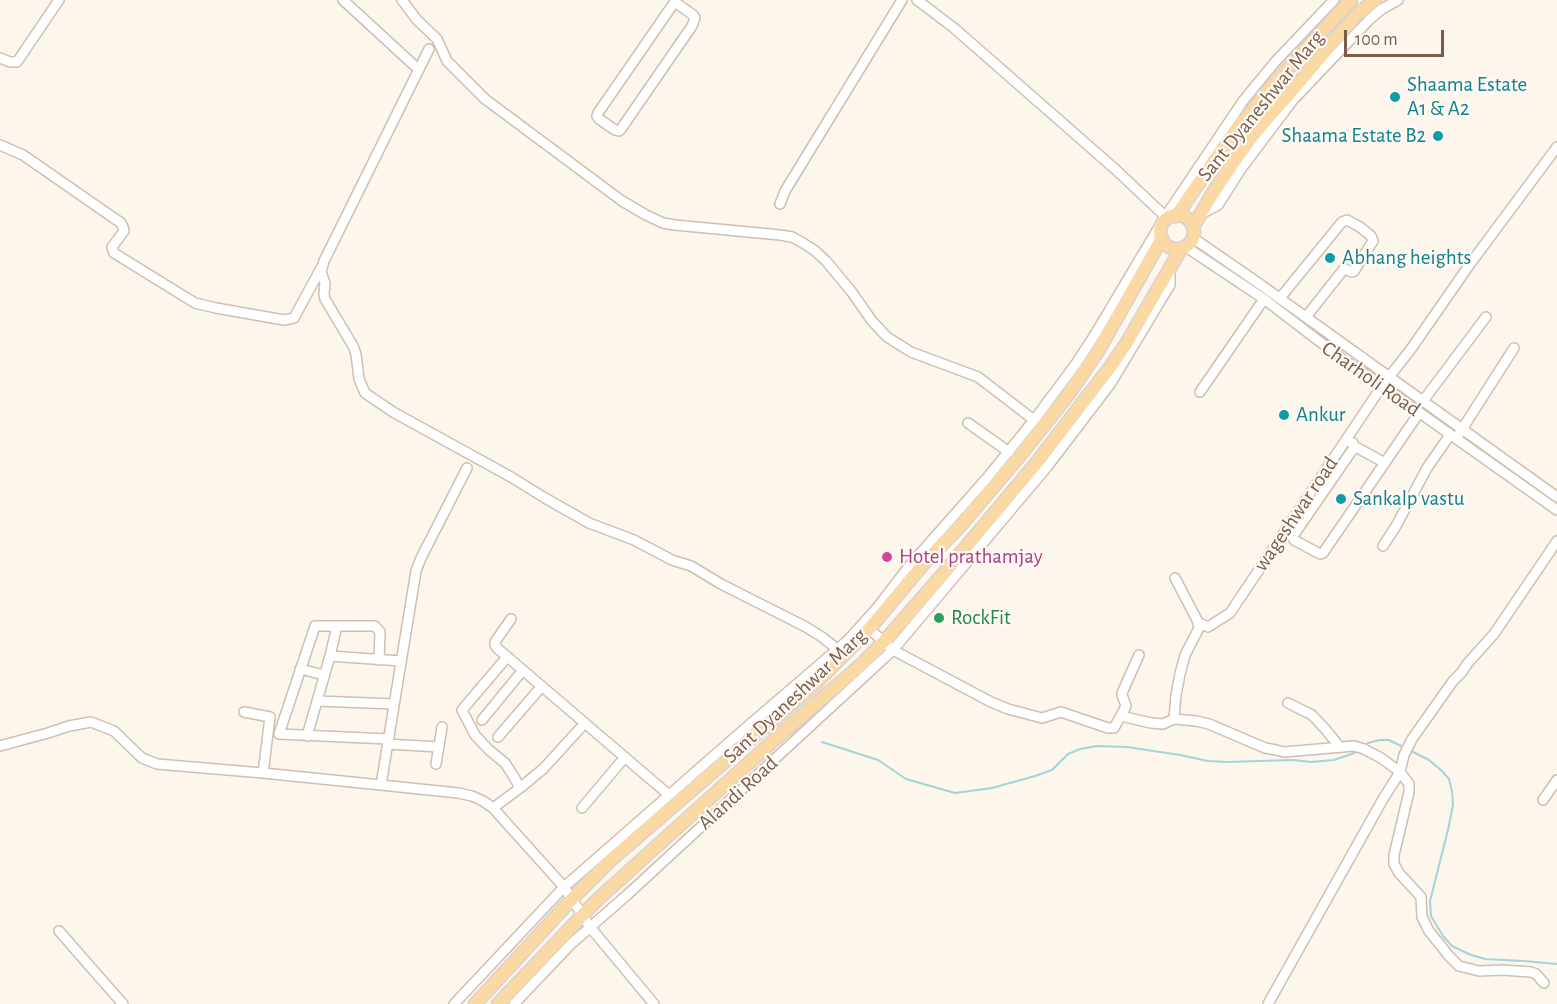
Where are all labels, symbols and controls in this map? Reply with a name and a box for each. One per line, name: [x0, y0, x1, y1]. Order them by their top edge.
scale bar: [1347, 18, 1448, 56]
street label: Sant Dyaneshwar Marg: [1192, 25, 1330, 187]
text: 100 m: [1355, 31, 1398, 49]
place label: Shaama Estate A1 & A2: [1407, 72, 1527, 122]
marker: Shaama Estate A1 & A2: [1388, 90, 1402, 104]
place label: Shaama Estate B2: [1282, 123, 1426, 149]
marker: Shaama Estate B2: [1431, 129, 1445, 143]
place label: Abhang heights: [1342, 245, 1471, 271]
marker: Abhang heights: [1323, 251, 1337, 265]
street label: Charholi Road: [1317, 336, 1425, 422]
place label: Ankur: [1296, 402, 1346, 428]
marker: Ankur: [1277, 408, 1291, 422]
street label: wageshwar road: [1248, 452, 1344, 576]
place label: Sankalp vastu: [1353, 486, 1464, 512]
marker: Sankalp vastu: [1334, 492, 1348, 506]
place label: Hotel prathamjay: [899, 544, 1043, 570]
marker: Hotel prathamjay: [880, 550, 894, 564]
place label: RockFit: [951, 605, 1011, 631]
marker: RockFit: [932, 611, 946, 625]
street label: Sant Dyaneshwar Marg: [718, 623, 872, 769]
street label: Alandi Road: [693, 751, 783, 835]

